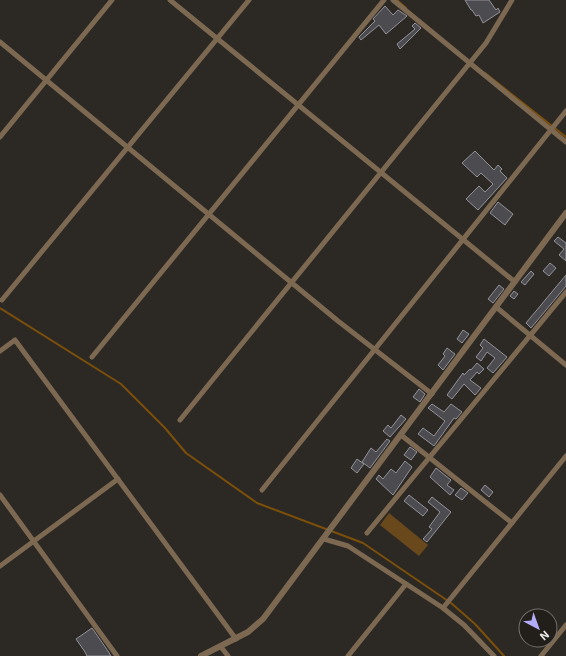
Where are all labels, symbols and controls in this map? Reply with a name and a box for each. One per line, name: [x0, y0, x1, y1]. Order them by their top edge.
north arrow: [518, 608, 558, 648]
text: N: [538, 628, 552, 643]

